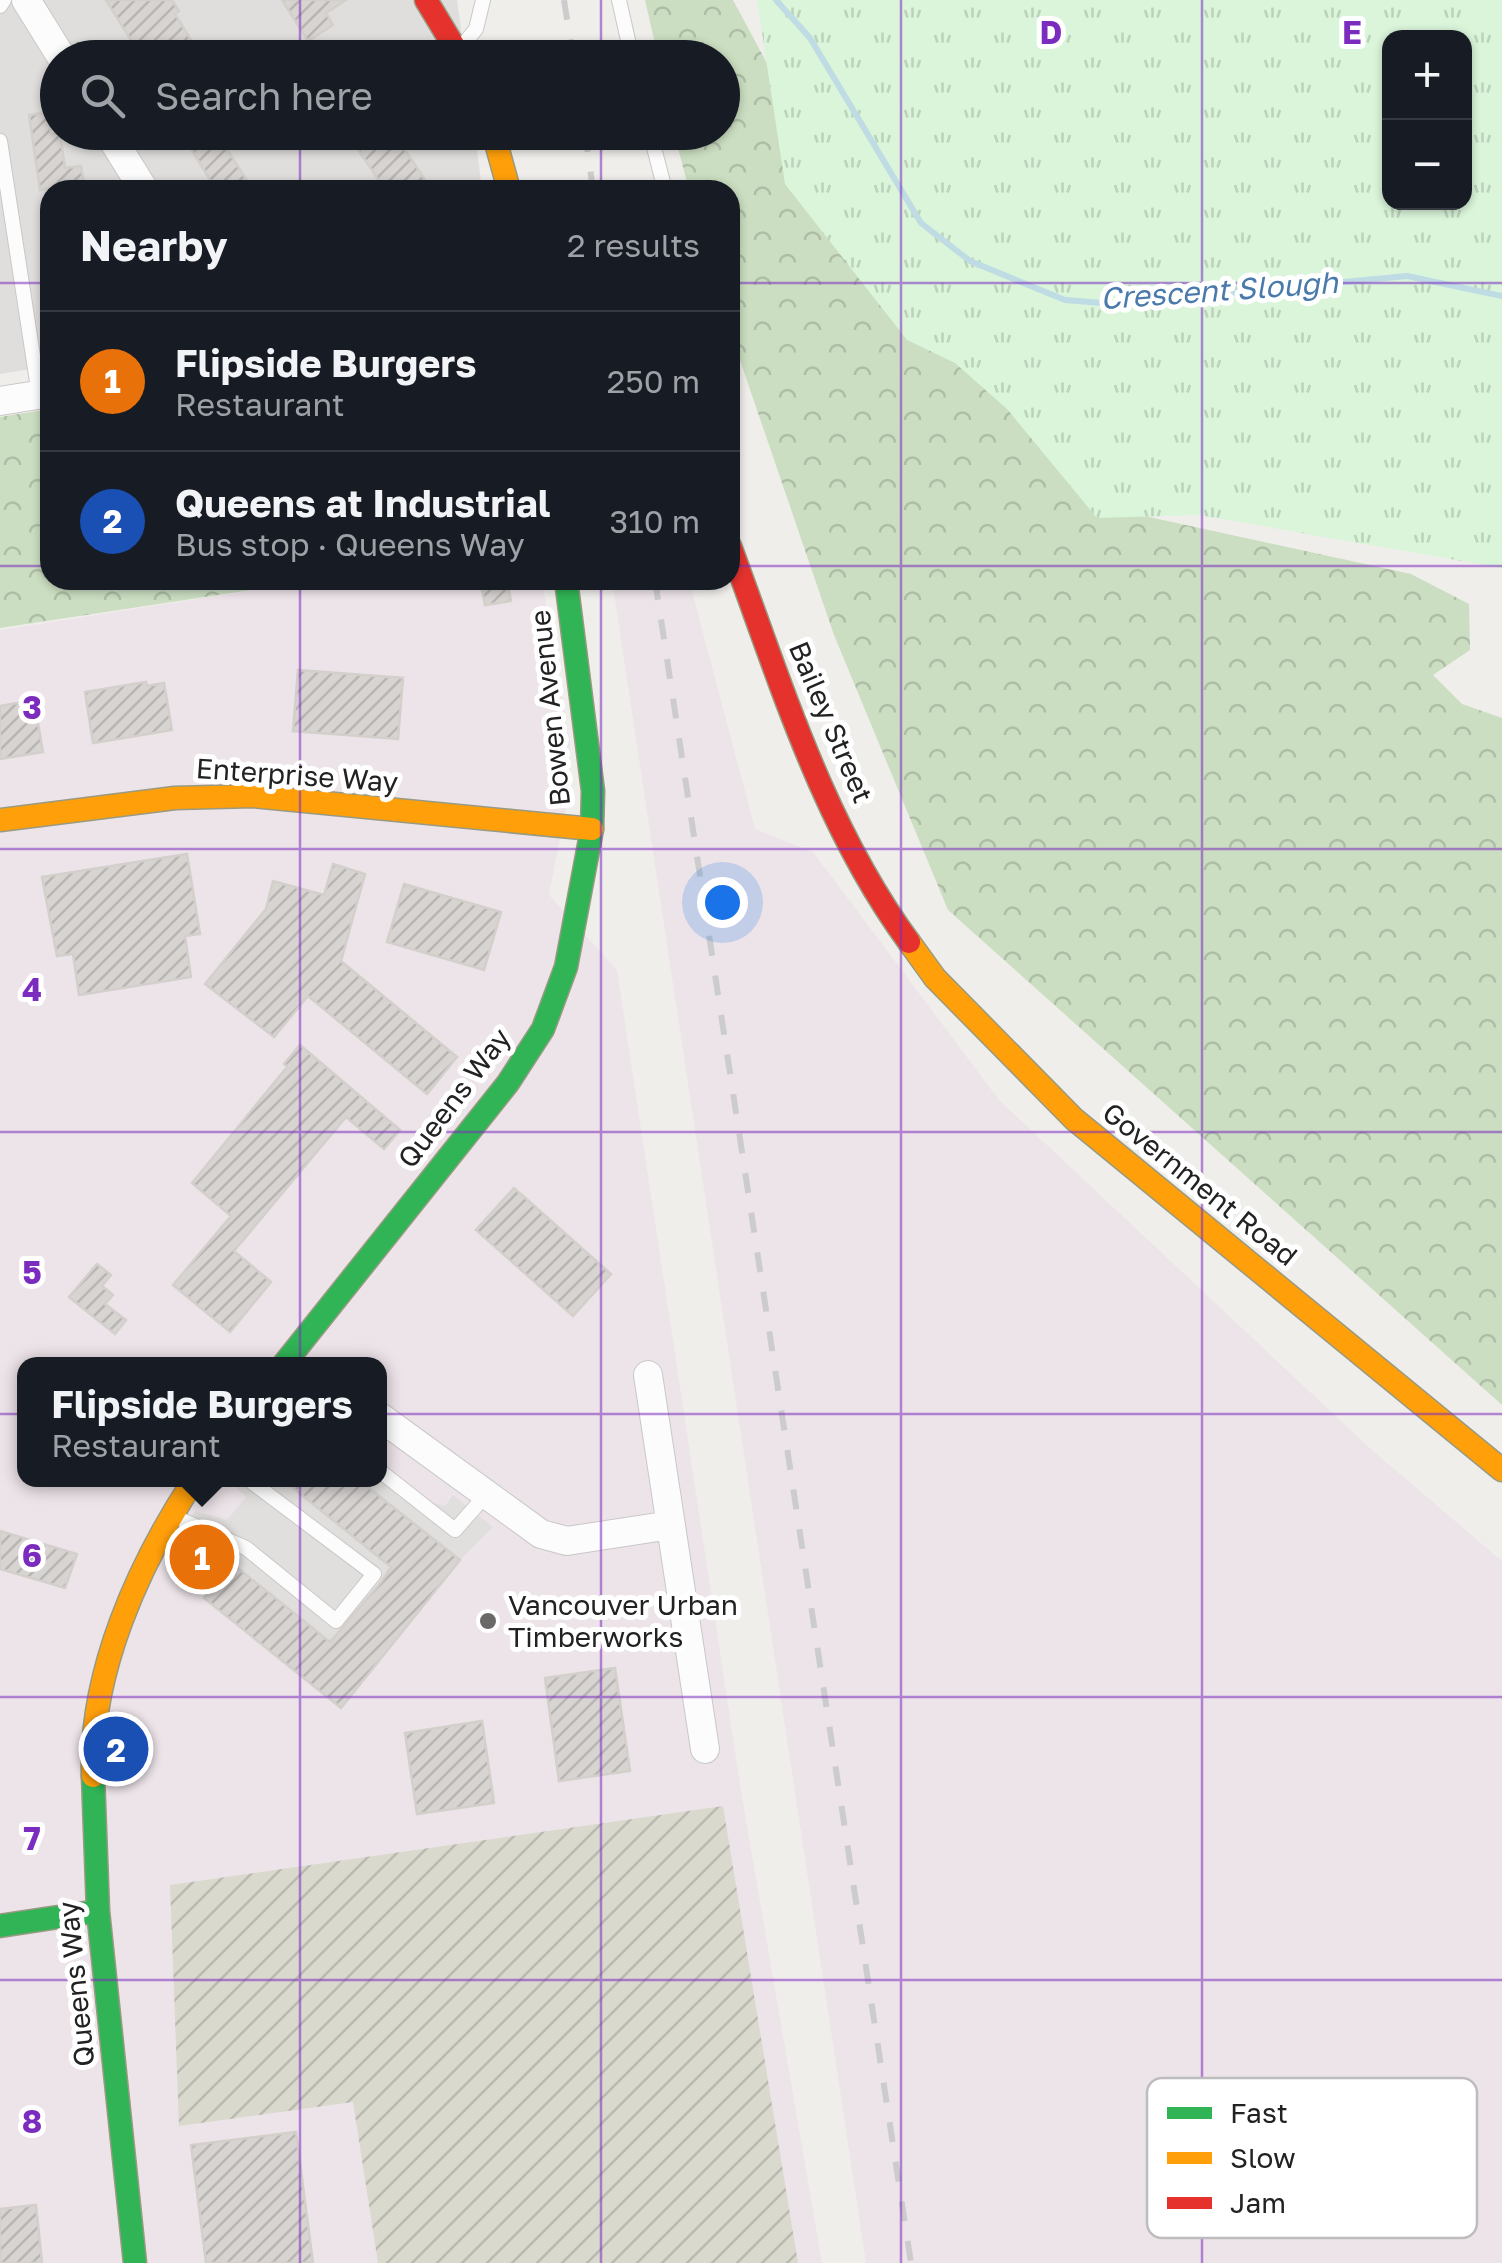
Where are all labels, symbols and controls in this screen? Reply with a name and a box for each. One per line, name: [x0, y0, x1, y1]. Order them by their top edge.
text: D: [1040, 13, 1062, 51]
text: E: [1342, 13, 1362, 51]
map controls: [1382, 30, 1472, 210]
button: +: [1382, 30, 1472, 120]
search box: [40, 40, 740, 150]
icon: search: [75, 68, 130, 123]
text: Search here: [155, 73, 373, 118]
button: −: [1382, 120, 1472, 210]
text: Nearby: [80, 220, 228, 270]
text: 2 results: [567, 226, 700, 264]
water label: Crescent Slough: [1099, 264, 1340, 316]
text: Flipside Burgers: [175, 340, 477, 385]
text: 1: [104, 362, 121, 400]
text: 250 m: [607, 362, 700, 400]
text: Restaurant: [175, 385, 345, 423]
text: Queens at Industrial: [175, 480, 550, 525]
text: 2: [103, 502, 122, 540]
text: 310 m: [610, 502, 700, 540]
text: Bus stop · Queens Way: [175, 525, 525, 563]
street label: Bowen Avenue: [523, 608, 576, 808]
street label: Bailey Street: [783, 636, 880, 807]
text: 3: [22, 688, 42, 726]
street label: Enterprise Way: [195, 751, 400, 798]
your location: [697, 877, 748, 928]
text: 4: [22, 970, 42, 1008]
street label: Queens Way: [391, 1021, 517, 1174]
street label: Government Road: [1097, 1095, 1304, 1272]
text: 5: [22, 1253, 42, 1291]
popup: [17, 1357, 387, 1487]
text: Flipside Burgers: [51, 1381, 353, 1426]
text: Restaurant: [51, 1426, 221, 1464]
pin: 1: [170, 1520, 234, 1594]
text: 6: [22, 1536, 42, 1574]
place label: Vancouver Urban Timberworks: [508, 1588, 738, 1653]
marker: Vancouver Urban Timberworks: [477, 1610, 499, 1632]
pin: 2: [84, 1712, 148, 1786]
text: 7: [23, 1819, 41, 1857]
street label: Queens Way: [50, 1900, 101, 2068]
legend: [1147, 2078, 1477, 2238]
text: Fast: [1230, 2096, 1288, 2129]
text: 8: [22, 2102, 42, 2140]
text: Slow: [1230, 2141, 1296, 2174]
text: Jam: [1230, 2186, 1286, 2219]

